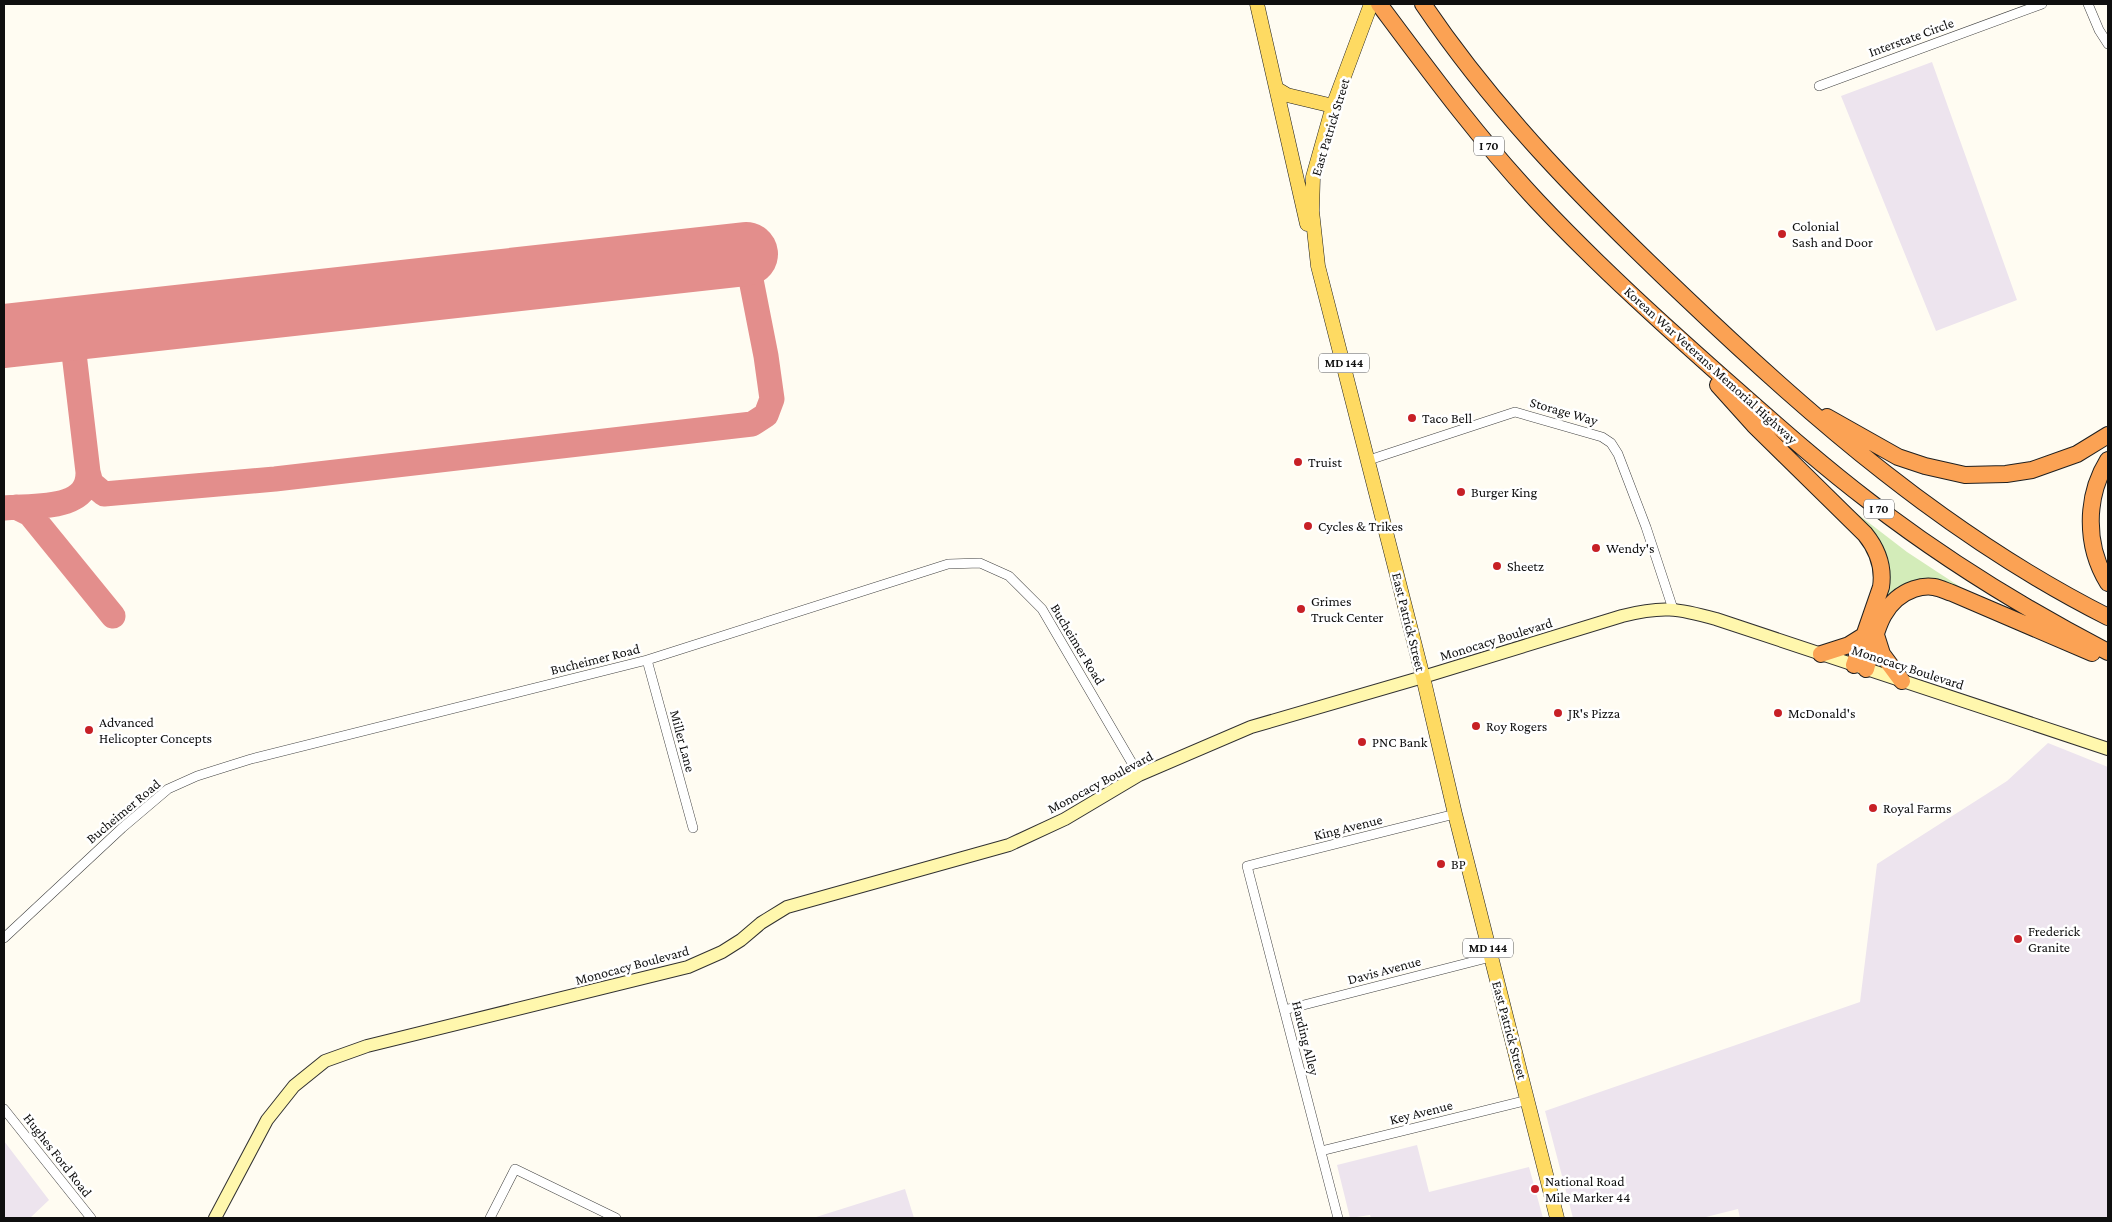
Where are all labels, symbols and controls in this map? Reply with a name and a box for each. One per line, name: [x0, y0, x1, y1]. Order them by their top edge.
street label: Interstate Circle: [1866, 14, 1956, 60]
street label: East Patrick Street: [1308, 76, 1353, 178]
road number: I 70: [1474, 136, 1504, 156]
place label: Colonial Sash and Door: [1792, 218, 1873, 250]
marker: Colonial Sash and Door: [1776, 228, 1788, 240]
street label: Korean War Veterans Memorial Highway: [1621, 283, 1801, 447]
road number: MD 144: [1319, 353, 1369, 372]
street label: Storage Way: [1528, 394, 1600, 428]
place label: Taco Bell: [1422, 410, 1472, 426]
marker: Taco Bell: [1406, 412, 1418, 424]
place label: Truist: [1308, 454, 1342, 470]
marker: Truist: [1292, 456, 1304, 468]
place label: Burger King: [1471, 484, 1537, 500]
marker: Burger King: [1455, 486, 1467, 498]
road number: I 70: [1864, 499, 1894, 518]
place label: Cycles & Trikes: [1318, 518, 1403, 534]
marker: Cycles & Trikes: [1302, 520, 1314, 532]
place label: Wendy's: [1606, 540, 1654, 556]
marker: Wendy's: [1590, 542, 1602, 554]
place label: Sheetz: [1507, 558, 1544, 574]
marker: Sheetz: [1491, 560, 1503, 572]
street label: East Patrick Street: [1389, 571, 1429, 673]
place label: Grimes Truck Center: [1311, 593, 1384, 625]
street label: Bucheimer Road: [1048, 601, 1109, 688]
marker: Grimes Truck Center: [1295, 603, 1307, 615]
street label: Monocacy Boulevard: [1438, 614, 1555, 664]
street label: Bucheimer Road: [549, 640, 642, 678]
street label: Monocacy Boulevard: [1850, 641, 1967, 693]
place label: JR's Pizza: [1566, 705, 1621, 721]
place label: McDonald's: [1788, 705, 1855, 721]
marker: JR's Pizza: [1552, 707, 1564, 719]
marker: McDonald's: [1772, 707, 1784, 719]
street label: Miller Lane: [667, 708, 699, 774]
place label: Advanced Helicopter Concepts: [99, 714, 212, 746]
place label: Roy Rogers: [1486, 718, 1547, 734]
marker: Roy Rogers: [1470, 720, 1482, 732]
marker: Advanced Helicopter Concepts: [83, 724, 95, 736]
place label: PNC Bank: [1372, 734, 1428, 750]
marker: PNC Bank: [1356, 736, 1368, 748]
street label: Monocacy Boulevard: [1045, 747, 1156, 817]
street label: Bucheimer Road: [83, 775, 164, 847]
place label: Royal Farms: [1883, 800, 1951, 816]
marker: Royal Farms: [1867, 802, 1879, 814]
street label: King Avenue: [1312, 811, 1384, 843]
place label: BP: [1451, 856, 1466, 872]
marker: BP: [1435, 858, 1447, 870]
place label: Frederick Granite: [2028, 923, 2081, 955]
marker: Frederick Granite: [2012, 933, 2024, 945]
road number: MD 144: [1463, 938, 1513, 958]
street label: Monocacy Boulevard: [573, 942, 691, 988]
street label: Davis Avenue: [1346, 953, 1422, 987]
street label: East Patrick Street: [1489, 979, 1531, 1081]
street label: Harding Alley: [1289, 999, 1323, 1077]
street label: Key Avenue: [1388, 1096, 1454, 1128]
street label: Hughes Ford Road: [20, 1110, 96, 1201]
place label: National Road Mile Marker 44: [1545, 1173, 1630, 1205]
marker: National Road Mile Marker 44: [1529, 1183, 1541, 1195]

